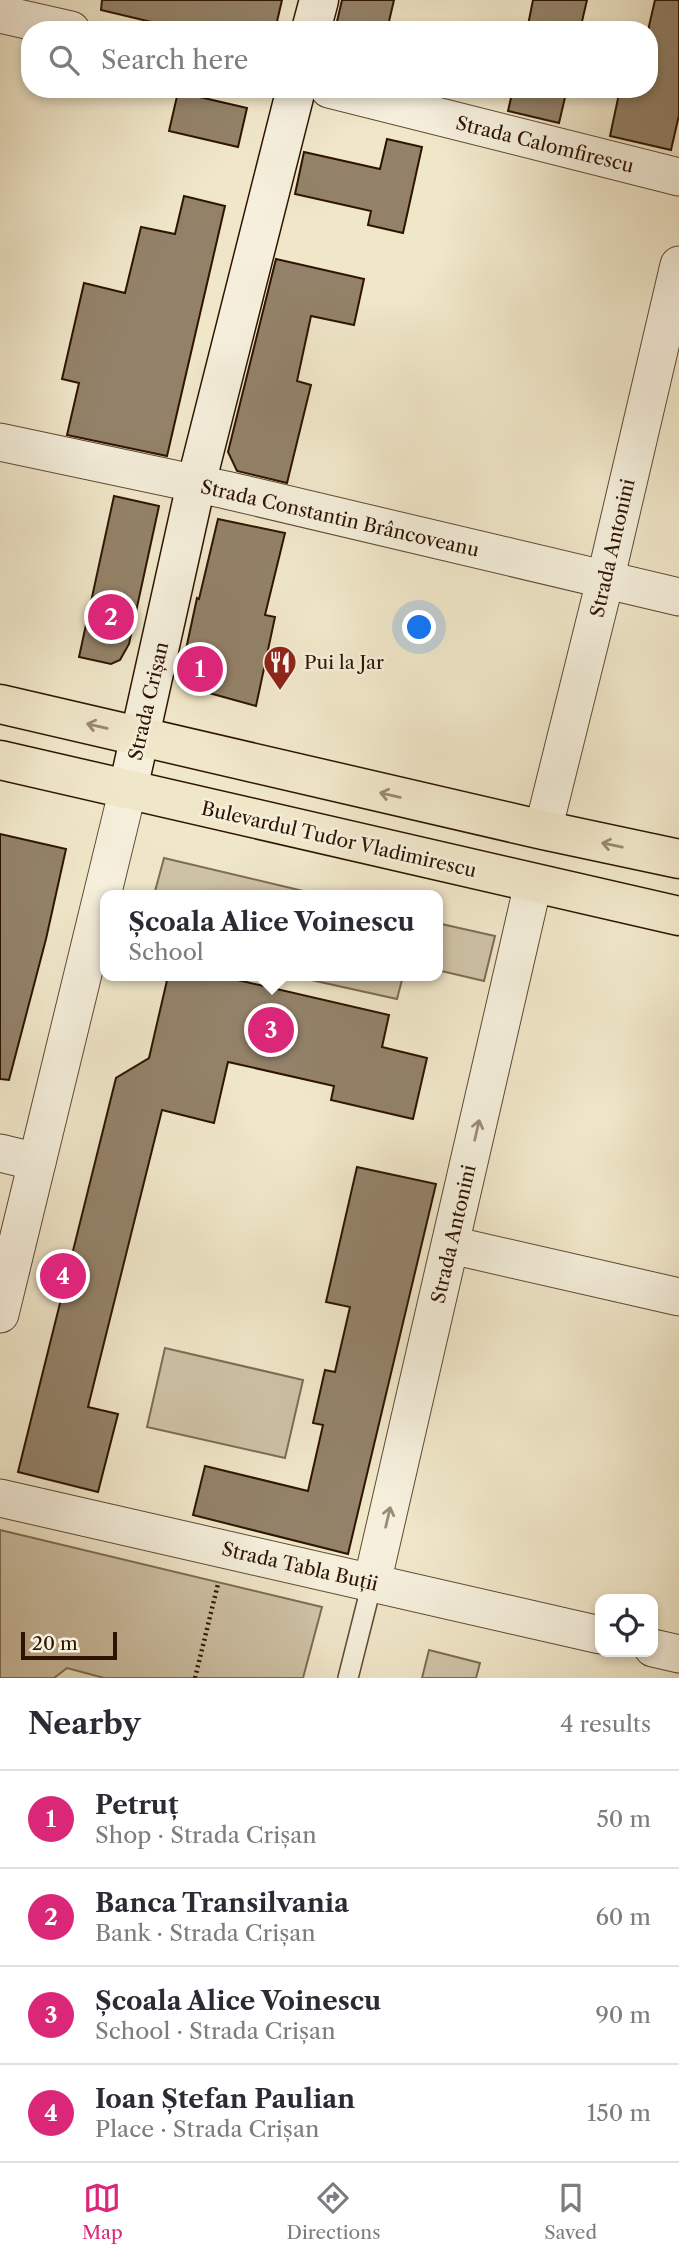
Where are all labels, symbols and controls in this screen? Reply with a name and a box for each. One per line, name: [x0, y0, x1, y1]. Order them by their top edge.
search box: [21, 21, 658, 98]
icon: search: [45, 41, 83, 79]
text: Search here: [101, 44, 248, 76]
street label: Strada Calomfirescu: [454, 111, 636, 178]
street label: Strada Constantin Brâncoveanu: [198, 475, 482, 562]
street label: Strada Antonini: [585, 476, 640, 620]
pin: 2: [88, 591, 134, 643]
your location: [402, 610, 436, 644]
street label: Strada Crișan: [124, 639, 173, 763]
pin: 1: [177, 643, 223, 695]
restaurant icon: Pui la Jar: [261, 643, 299, 692]
place label: Pui la Jar: [304, 651, 384, 674]
one-way arrow: [86, 719, 109, 733]
one-way arrow: [379, 788, 402, 801]
street label: Bulevardul Tudor Vladimirescu: [199, 797, 479, 882]
one-way arrow: [601, 837, 624, 851]
popup: [100, 890, 443, 981]
text: Școala Alice Voinescu: [128, 906, 415, 938]
text: School: [128, 938, 204, 966]
pin: 3: [248, 1004, 294, 1056]
one-way arrow: [470, 1119, 484, 1142]
street label: Strada Antonini: [426, 1162, 481, 1306]
pin: 4: [40, 1250, 86, 1302]
one-way arrow: [382, 1506, 395, 1528]
street label: Strada Tabla Buții: [220, 1537, 380, 1596]
map controls: [595, 1594, 658, 1657]
button: locate: [595, 1594, 658, 1657]
scale bar: [21, 1629, 117, 1661]
text: 20 m: [32, 1632, 78, 1655]
text: Nearby: [28, 1705, 141, 1742]
text: 4 results: [560, 1710, 651, 1738]
text: Petruț: [95, 1789, 179, 1821]
text: 1: [46, 1805, 56, 1833]
text: 50 m: [596, 1805, 651, 1833]
text: Shop · Strada Crișan: [95, 1821, 317, 1849]
text: Banca Transilvania: [95, 1887, 349, 1919]
text: 2: [44, 1903, 58, 1931]
text: 60 m: [595, 1903, 651, 1931]
text: Bank · Strada Crișan: [95, 1919, 316, 1947]
text: Școala Alice Voinescu: [95, 1985, 381, 2017]
text: 3: [45, 2001, 58, 2029]
text: 90 m: [595, 2001, 651, 2029]
text: School · Strada Crișan: [95, 2017, 336, 2045]
text: Ioan Ștefan Paulian: [95, 2083, 355, 2115]
text: 4: [44, 2099, 58, 2127]
text: 150 m: [587, 2099, 651, 2127]
text: Place · Strada Crișan: [95, 2115, 319, 2143]
tab: Map: [82, 2179, 123, 2244]
tab: Directions: [287, 2179, 380, 2244]
tab: Saved: [544, 2179, 597, 2244]

